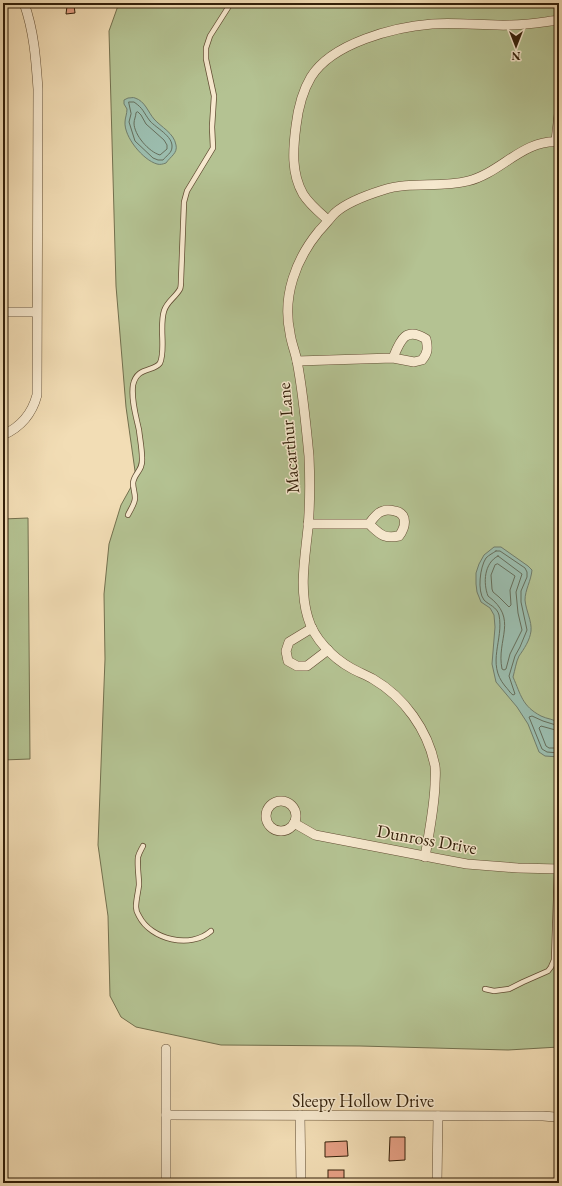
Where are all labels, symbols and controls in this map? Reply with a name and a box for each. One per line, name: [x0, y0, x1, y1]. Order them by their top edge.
north arrow: [496, 26, 536, 66]
text: N: [511, 49, 520, 63]
street label: Macarthur Lane: [272, 381, 304, 495]
street label: Dunross Drive: [375, 819, 479, 859]
street label: Sleepy Hollow Drive: [292, 1089, 434, 1112]

